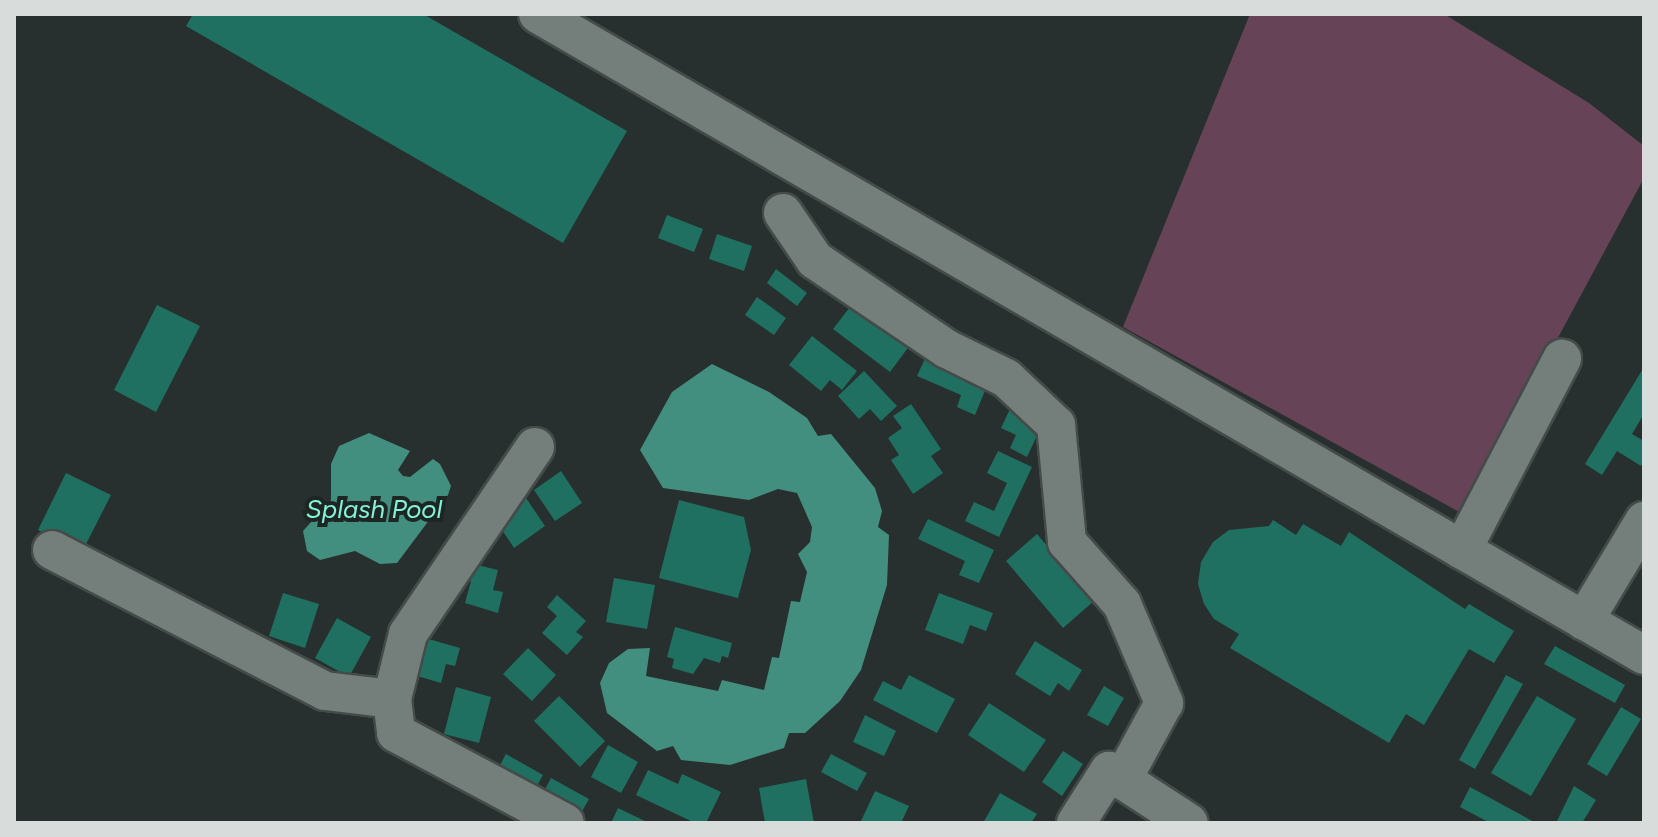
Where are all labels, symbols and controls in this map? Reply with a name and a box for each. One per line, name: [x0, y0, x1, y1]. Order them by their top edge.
water label: Splash Pool: [306, 494, 442, 526]

